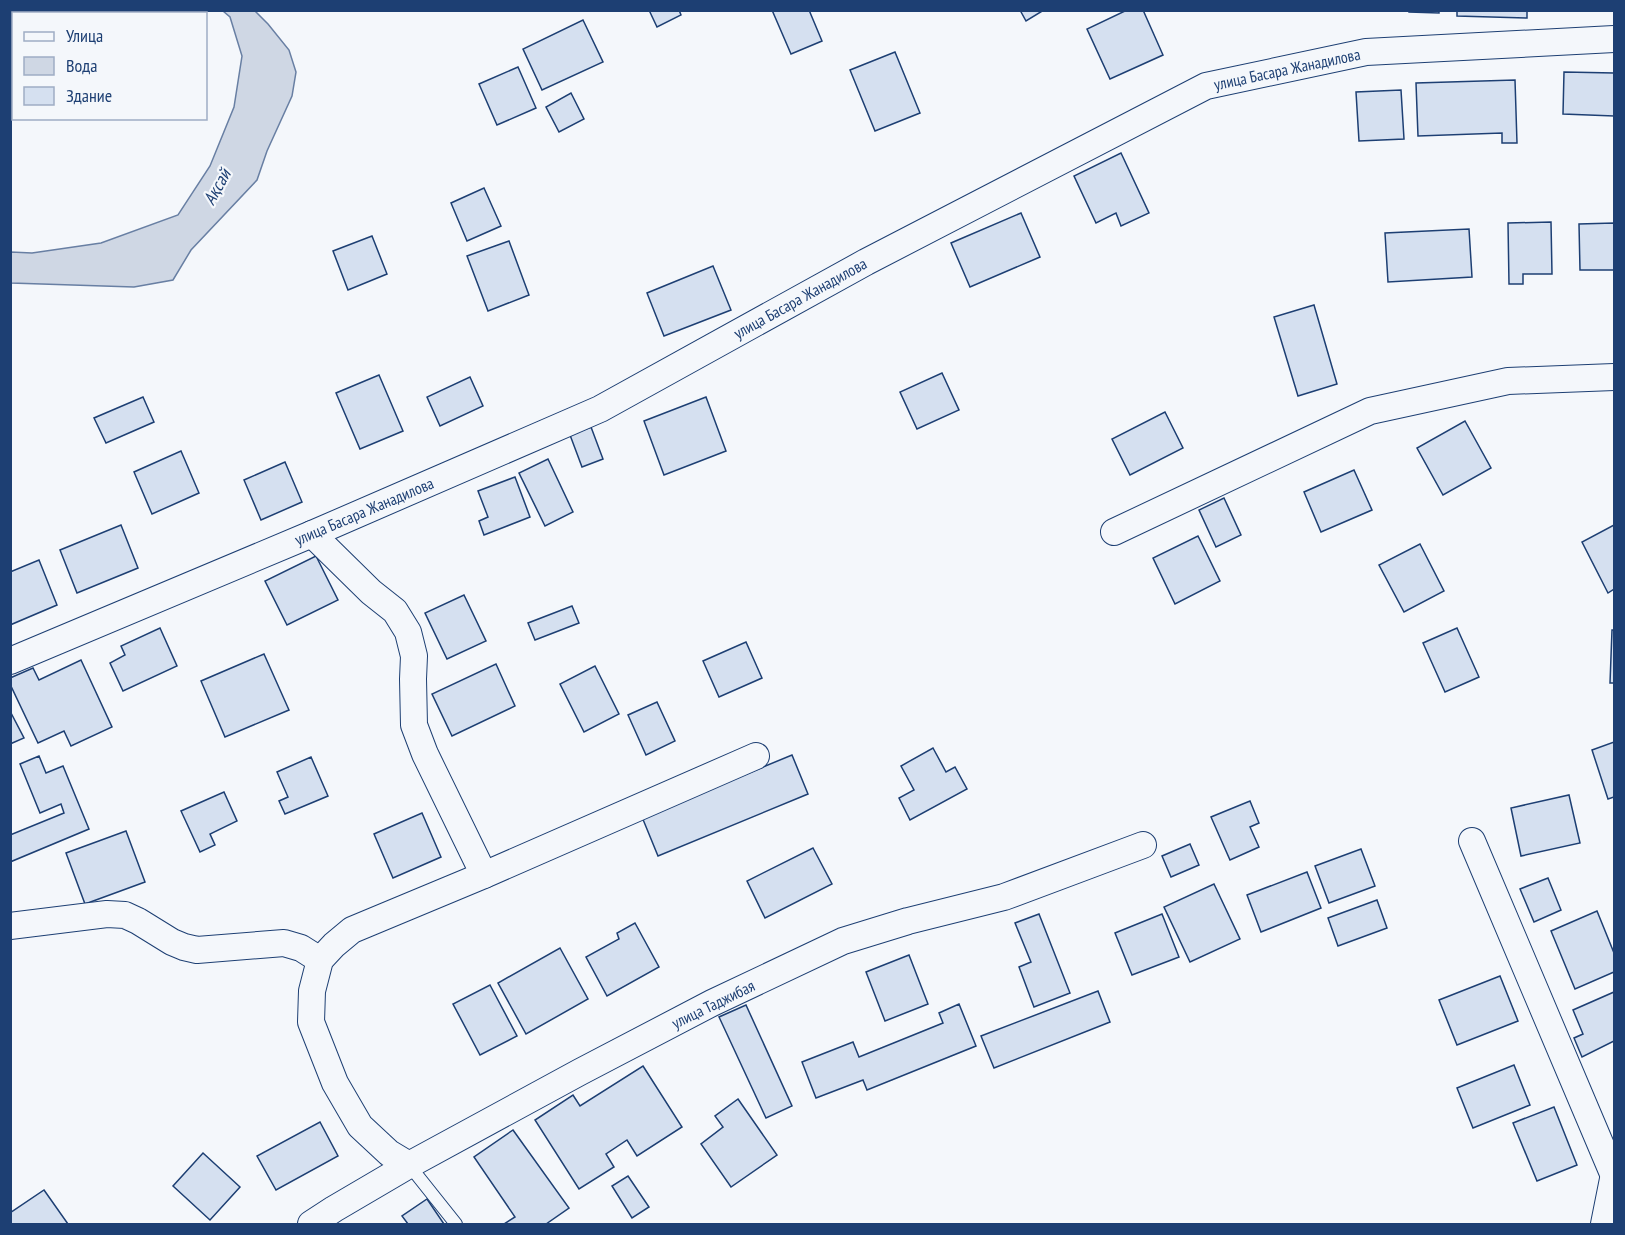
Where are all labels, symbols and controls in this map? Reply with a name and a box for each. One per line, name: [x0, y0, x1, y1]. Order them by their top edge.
legend: [12, 12, 207, 120]
text: Улица: [66, 24, 103, 47]
street label: улица Басара Жанадилова: [1212, 44, 1362, 94]
text: Вода: [66, 54, 97, 77]
text: Здание: [66, 84, 112, 107]
water label: Ақсай: [197, 163, 237, 209]
street label: улица Басара Жанадилова: [730, 253, 870, 343]
street label: улица Басара Жанадилова: [291, 473, 437, 549]
street label: улица Таджибая: [668, 975, 758, 1033]

